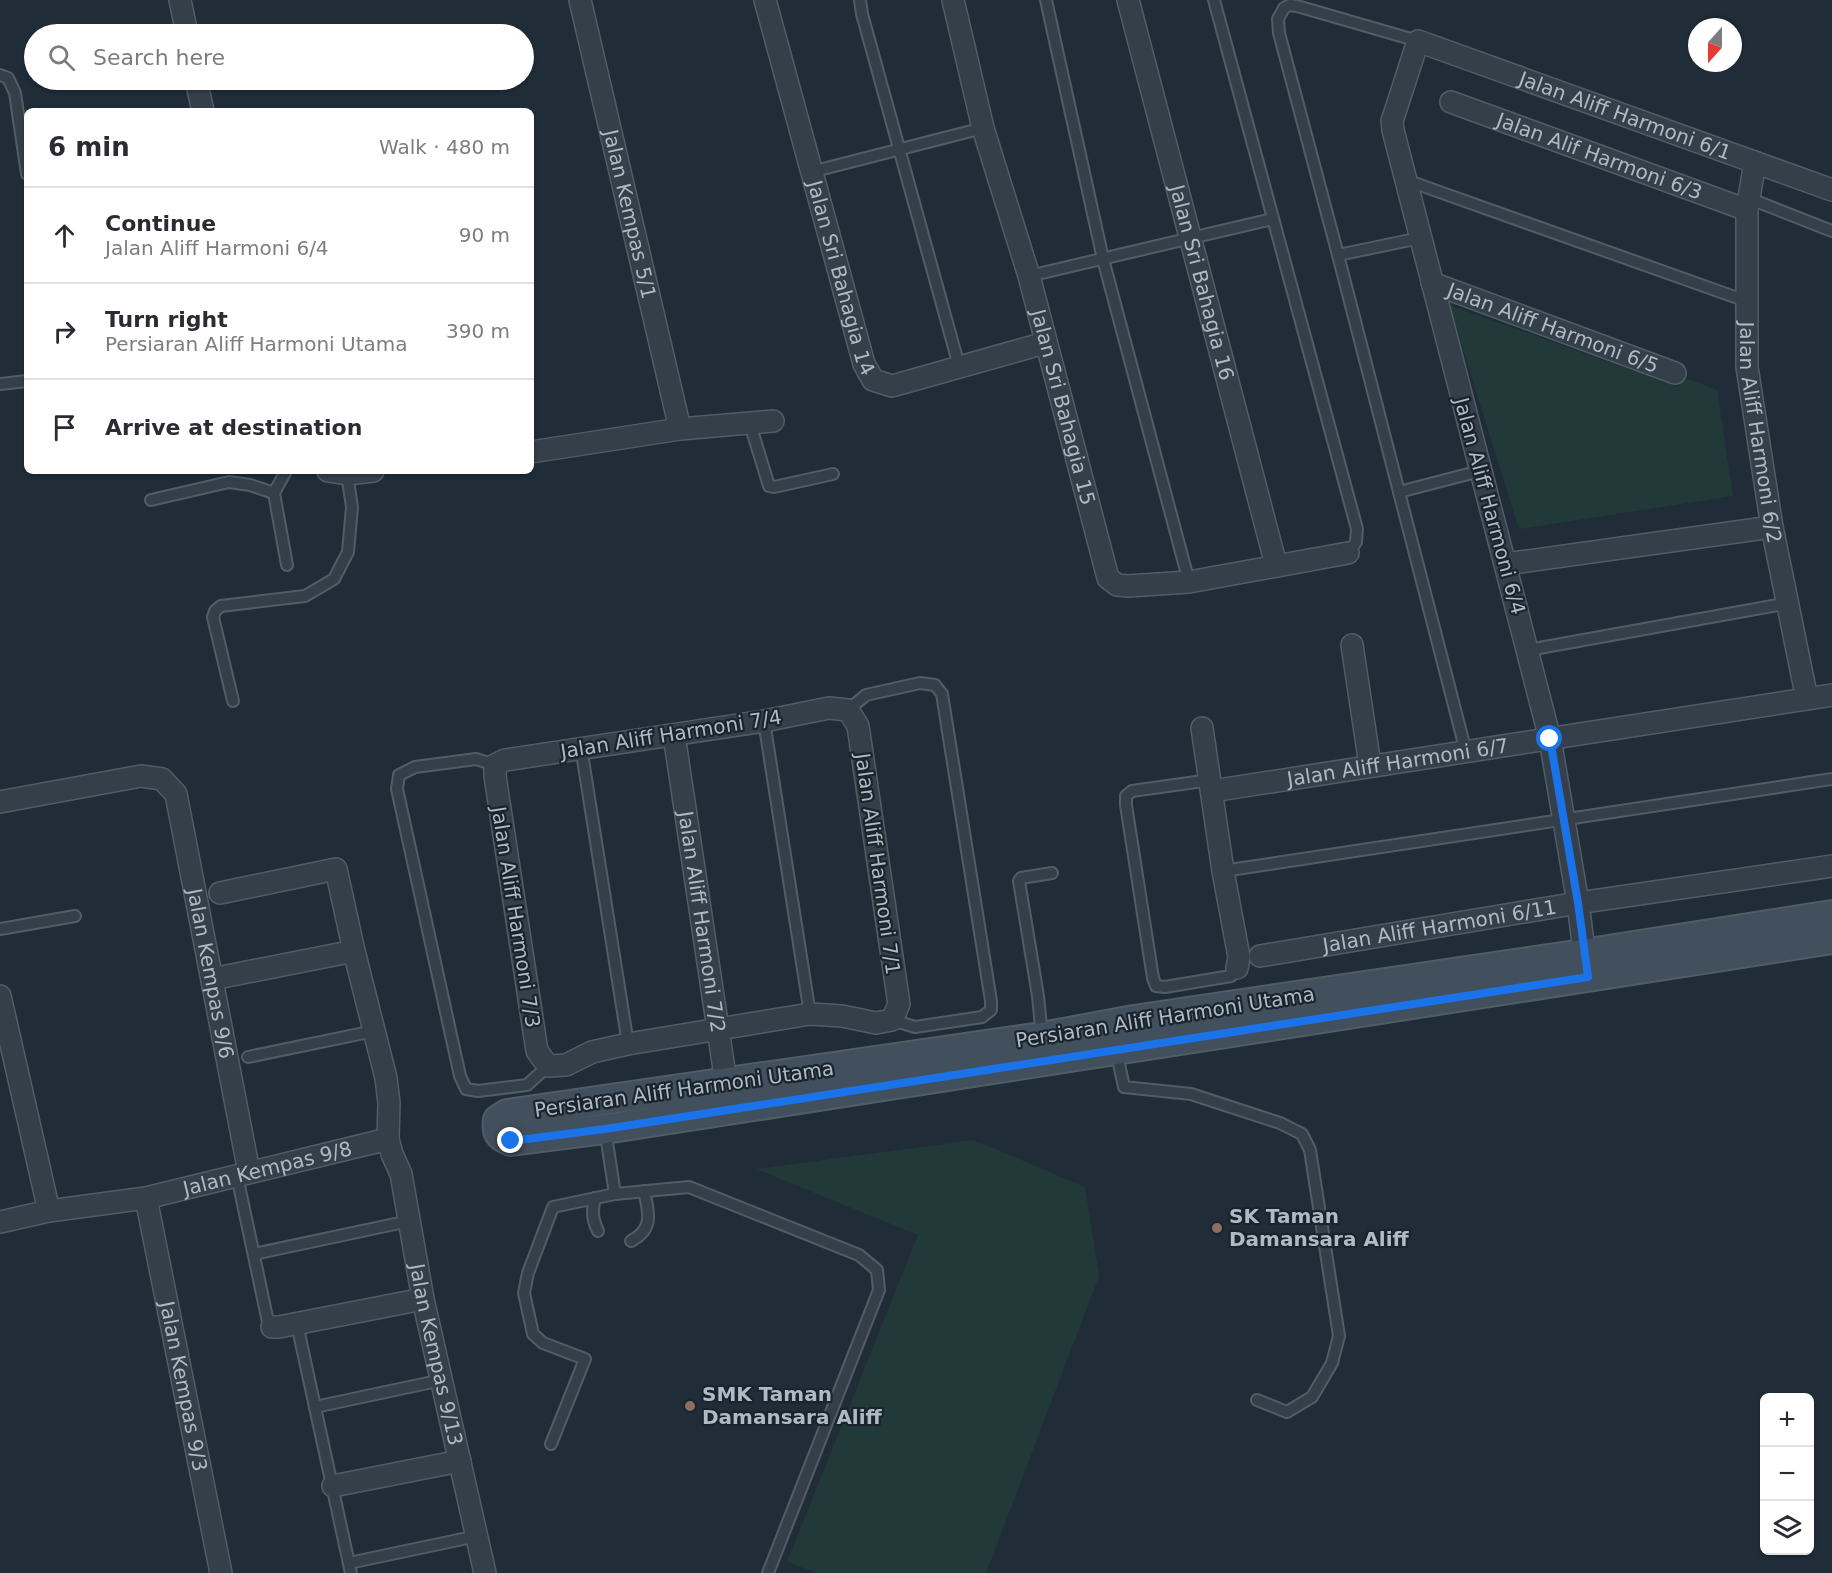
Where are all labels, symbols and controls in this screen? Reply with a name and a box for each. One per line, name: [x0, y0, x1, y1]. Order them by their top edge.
north arrow: [1688, 18, 1742, 72]
search box: [24, 24, 534, 90]
icon: search: [45, 41, 78, 74]
text: Search here: [93, 45, 225, 70]
street label: Jalan Aliff Harmoni 6/1: [1514, 66, 1734, 165]
street label: Jalan Alif Harmoni 6/3: [1492, 107, 1705, 205]
street label: Jalan Kempas 5/1: [598, 125, 661, 301]
text: 6 min: [48, 132, 130, 162]
text: Walk · 480 m: [379, 135, 510, 159]
street label: Jalan Sri Bahagia 14: [802, 176, 880, 380]
street label: Jalan Sri Bahagia 16: [1164, 180, 1239, 383]
text: Continue: [105, 211, 216, 236]
icon: ahead: [48, 219, 81, 252]
text: 90 m: [459, 223, 510, 247]
text: Jalan Aliff Harmoni 6/4: [105, 236, 329, 260]
street label: Jalan Aliff Harmoni 6/5: [1442, 277, 1662, 378]
street label: Jalan Sri Bahagia 15: [1026, 305, 1100, 508]
text: Turn right: [105, 307, 228, 332]
icon: right: [48, 315, 81, 348]
text: 390 m: [446, 319, 510, 343]
street label: Jalan Aliff Harmoni 6/2: [1735, 319, 1787, 545]
text: Persiaran Aliff Harmoni Utama: [105, 332, 408, 356]
street label: Jalan Aliff Harmoni 6/4: [1449, 393, 1531, 617]
icon: arrive: [48, 411, 81, 444]
text: Arrive at destination: [105, 415, 362, 440]
street label: Jalan Aliff Harmoni 7/4: [557, 705, 783, 764]
route start: [1536, 725, 1562, 751]
street label: Jalan Aliff Harmoni 6/7: [1283, 733, 1510, 792]
street label: Jalan Aliff Harmoni 7/1: [850, 750, 905, 976]
street label: Jalan Aliff Harmoni 7/3: [486, 803, 545, 1029]
street label: Jalan Aliff Harmoni 7/2: [673, 808, 730, 1034]
street label: Jalan Kempas 9/6: [182, 884, 239, 1061]
street label: Jalan Aliff Harmoni 6/11: [1319, 895, 1558, 958]
street label: Persiaran Aliff Harmoni Utama: [1014, 981, 1316, 1053]
street label: Persiaran Aliff Harmoni Utama: [533, 1056, 835, 1122]
route end: [497, 1127, 523, 1153]
street label: Jalan Kempas 9/8: [179, 1136, 354, 1201]
place label: SK Taman Damansara Aliff: [1229, 1204, 1410, 1251]
marker: SK Taman Damansara Aliff: [1210, 1221, 1224, 1235]
street label: Jalan Kempas 9/13: [405, 1260, 468, 1448]
street label: Jalan Kempas 9/3: [155, 1297, 212, 1473]
place label: SMK Taman Damansara Aliff: [702, 1382, 883, 1429]
map controls: [1760, 1393, 1814, 1555]
button: +: [1760, 1393, 1814, 1447]
marker: SMK Taman Damansara Aliff: [683, 1399, 697, 1413]
button: −: [1760, 1447, 1814, 1501]
button: layers: [1760, 1501, 1814, 1555]

